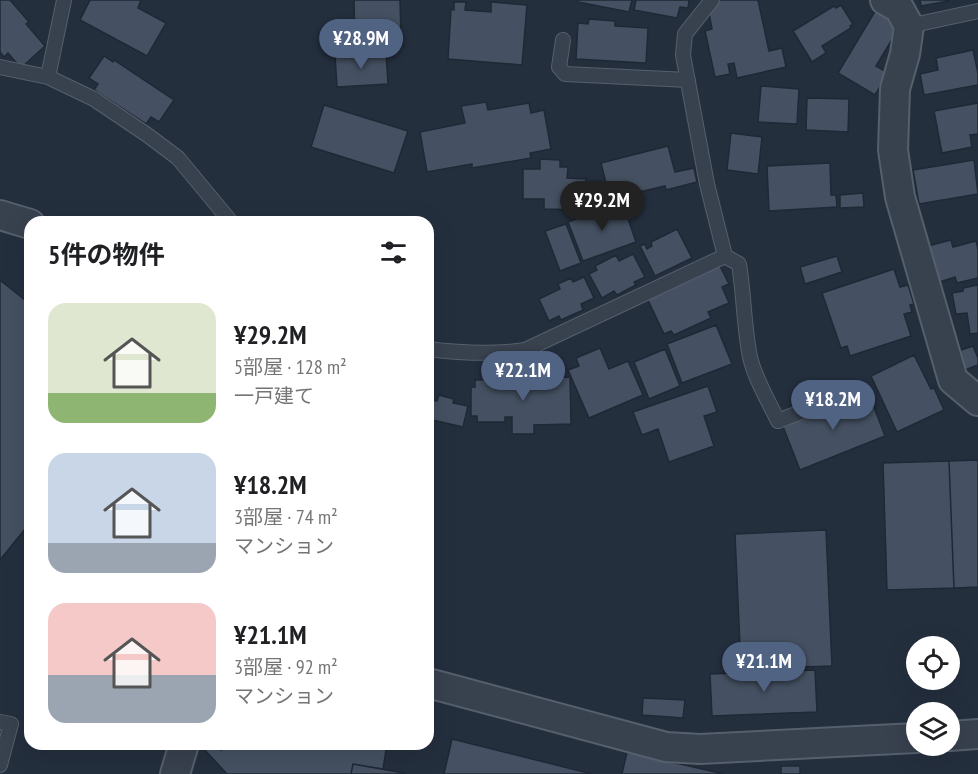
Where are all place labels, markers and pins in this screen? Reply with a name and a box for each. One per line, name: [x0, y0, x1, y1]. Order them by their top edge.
pin: ¥28.9M: [312, 19, 410, 70]
pin: ¥29.2M: [553, 181, 651, 232]
pin: ¥22.1M: [474, 351, 572, 402]
pin: ¥18.2M: [784, 380, 882, 431]
pin: ¥21.1M: [715, 642, 813, 693]

